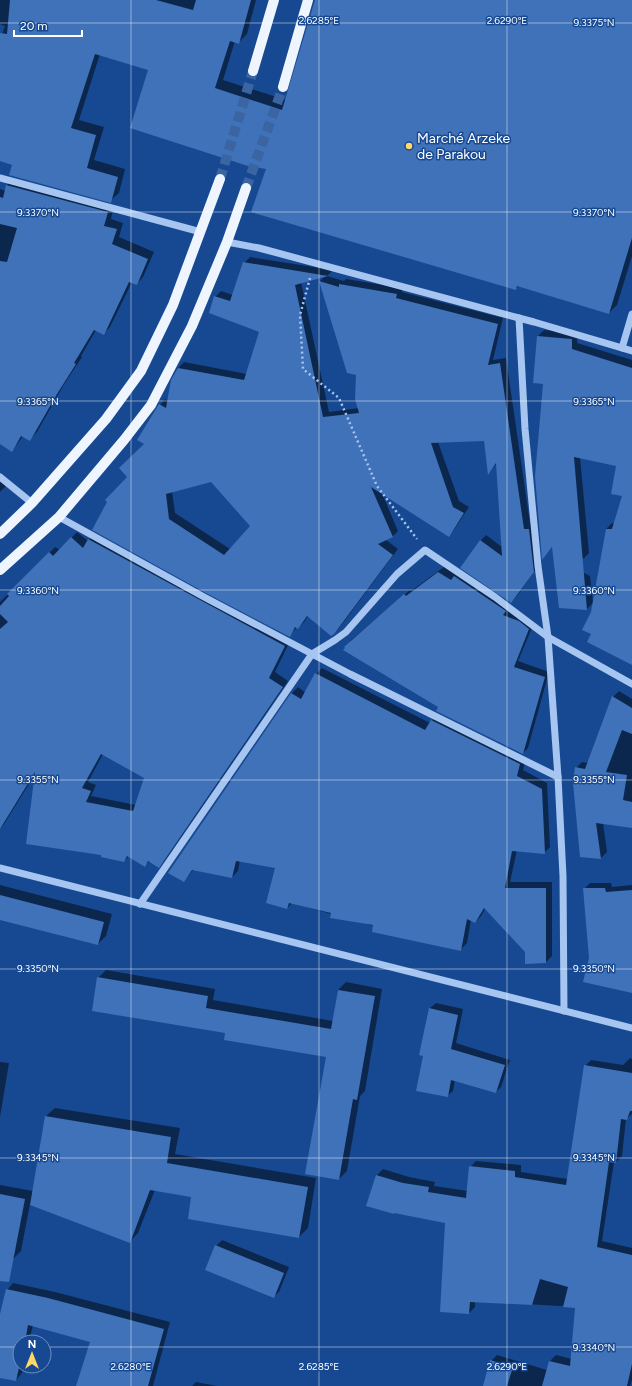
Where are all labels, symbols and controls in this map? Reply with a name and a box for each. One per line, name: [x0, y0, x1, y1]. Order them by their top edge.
scale bar: [14, 12, 82, 38]
text: 2.6285°E: [299, 14, 339, 27]
text: 2.6290°E: [487, 14, 527, 27]
text: 9.3375°N: [573, 16, 615, 29]
text: 20 m: [20, 19, 48, 33]
place label: Marché Arzeke de Parakou: [417, 130, 511, 163]
marker: Marché Arzeke de Parakou: [404, 141, 414, 151]
text: 9.3370°N: [17, 206, 59, 219]
text: 9.3370°N: [573, 206, 615, 219]
text: 9.3365°N: [17, 395, 59, 408]
text: 9.3365°N: [573, 395, 615, 408]
text: 9.3360°N: [17, 584, 59, 597]
text: 9.3360°N: [573, 584, 615, 597]
text: 9.3355°N: [17, 773, 59, 786]
text: 9.3355°N: [573, 773, 615, 786]
text: 9.3350°N: [17, 962, 59, 975]
text: 9.3350°N: [573, 962, 615, 975]
text: 9.3345°N: [17, 1151, 59, 1164]
text: 9.3345°N: [573, 1151, 615, 1164]
north arrow: [12, 1334, 52, 1374]
text: N: [28, 1338, 36, 1351]
text: 9.3340°N: [573, 1341, 615, 1354]
text: 2.6280°E: [110, 1360, 152, 1373]
text: 2.6285°E: [299, 1360, 339, 1373]
text: 2.6290°E: [487, 1360, 527, 1373]

